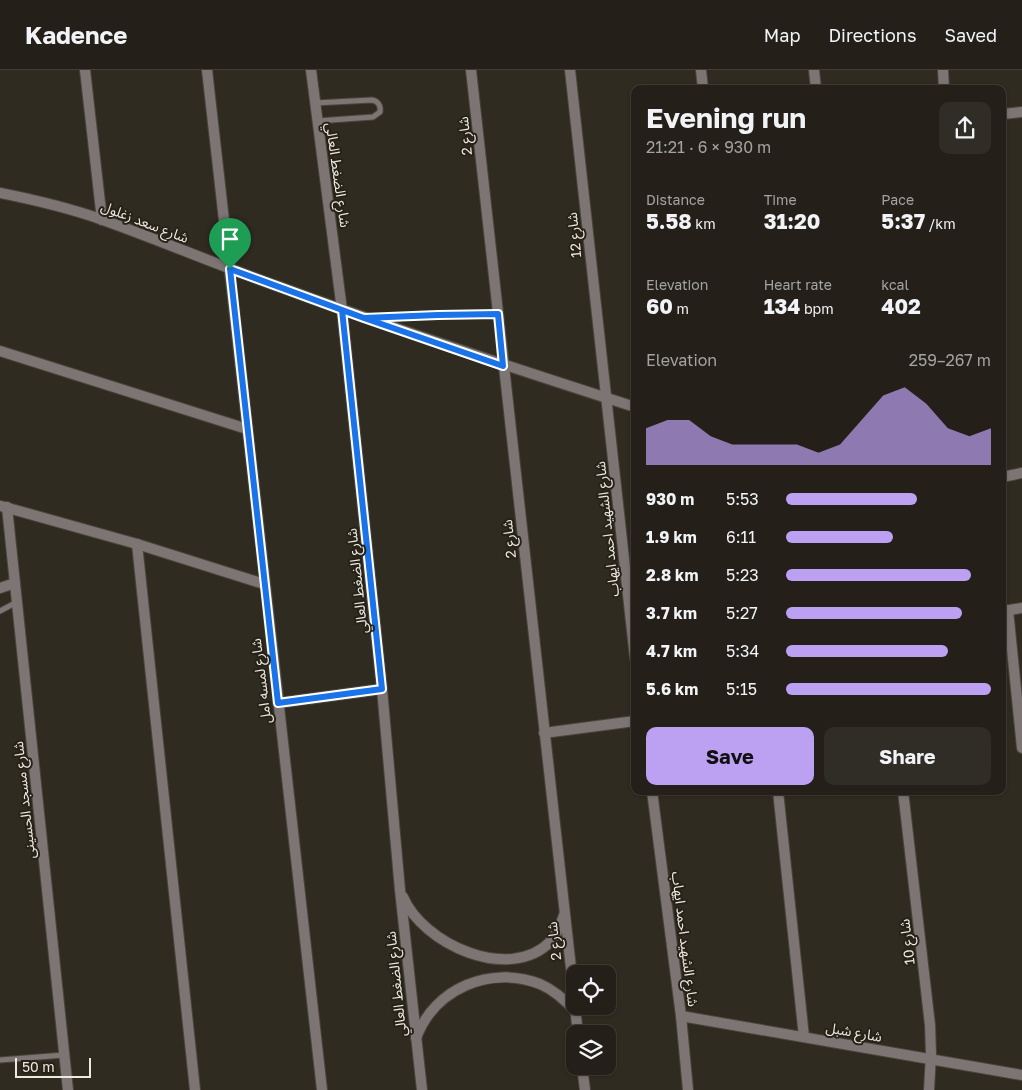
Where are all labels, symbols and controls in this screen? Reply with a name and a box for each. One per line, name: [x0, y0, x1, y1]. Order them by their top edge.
text: Kadence: [25, 20, 127, 49]
text: Map: [764, 24, 800, 46]
text: Directions: [828, 24, 916, 46]
text: Saved: [944, 24, 997, 46]
text: Evening run: [646, 101, 806, 134]
button: share: [939, 102, 991, 154]
street label: شارع 2: [454, 115, 478, 156]
street label: شارع الضغط العالي: [320, 121, 354, 229]
text: 21:21 · 6 × 930 m: [646, 137, 771, 157]
text: Distance: [646, 191, 705, 208]
text: Time: [764, 191, 797, 208]
text: Pace: [881, 191, 914, 208]
street label: شارع سعد زغلول: [98, 197, 191, 249]
text: 5.58: [646, 208, 692, 234]
text: 31:20: [764, 208, 820, 234]
text: 5:37: [881, 208, 925, 234]
street label: شارع 12: [563, 211, 587, 259]
text: km: [692, 215, 716, 232]
text: /km: [925, 215, 956, 232]
pin: [209, 218, 251, 269]
icon: arrive: [216, 225, 244, 253]
text: Elevation: [646, 276, 708, 293]
text: Heart rate: [764, 276, 832, 293]
text: kcal: [881, 276, 909, 293]
text: 60: [646, 293, 673, 319]
text: 134: [764, 293, 800, 319]
text: 402: [881, 293, 921, 319]
text: m: [673, 300, 689, 317]
text: bpm: [800, 300, 834, 317]
text: Elevation: [646, 350, 717, 370]
text: 259–267 m: [909, 350, 991, 370]
street label: شارع الشهيد احمد ايهاب: [591, 460, 625, 598]
text: 930 m: [646, 489, 694, 509]
text: 5:53: [726, 489, 759, 509]
street label: شارع 2: [498, 518, 522, 559]
street label: شارع الضغط العالي: [343, 527, 374, 635]
text: 1.9 km: [646, 527, 697, 547]
text: 6:11: [726, 527, 756, 547]
text: 2.8 km: [646, 565, 698, 585]
text: 5:23: [726, 565, 759, 585]
text: 3.7 km: [646, 603, 697, 623]
text: 5:27: [726, 603, 758, 623]
street label: شارع لمسه امل: [247, 637, 277, 725]
text: 4.7 km: [646, 641, 697, 661]
text: 5:34: [726, 641, 759, 661]
text: 5.6 km: [646, 679, 698, 699]
text: 5:15: [726, 679, 757, 699]
button: Save: [646, 727, 814, 785]
button: Share: [824, 727, 991, 785]
street label: شارع مسجد الحسينى: [9, 740, 41, 860]
street label: شارع الشهيد احمد ايهاب: [666, 870, 702, 1008]
street label: شارع 10: [895, 918, 921, 966]
street label: شارع 2: [543, 920, 567, 961]
street label: شارع الضغط العالي: [382, 930, 413, 1038]
map controls: [566, 965, 616, 1075]
button: locate: [566, 965, 616, 1015]
street label: شارع شبل: [824, 1018, 884, 1048]
button: layers: [566, 1025, 616, 1075]
scale bar: [15, 1055, 91, 1078]
text: 50 m: [22, 1058, 55, 1075]

